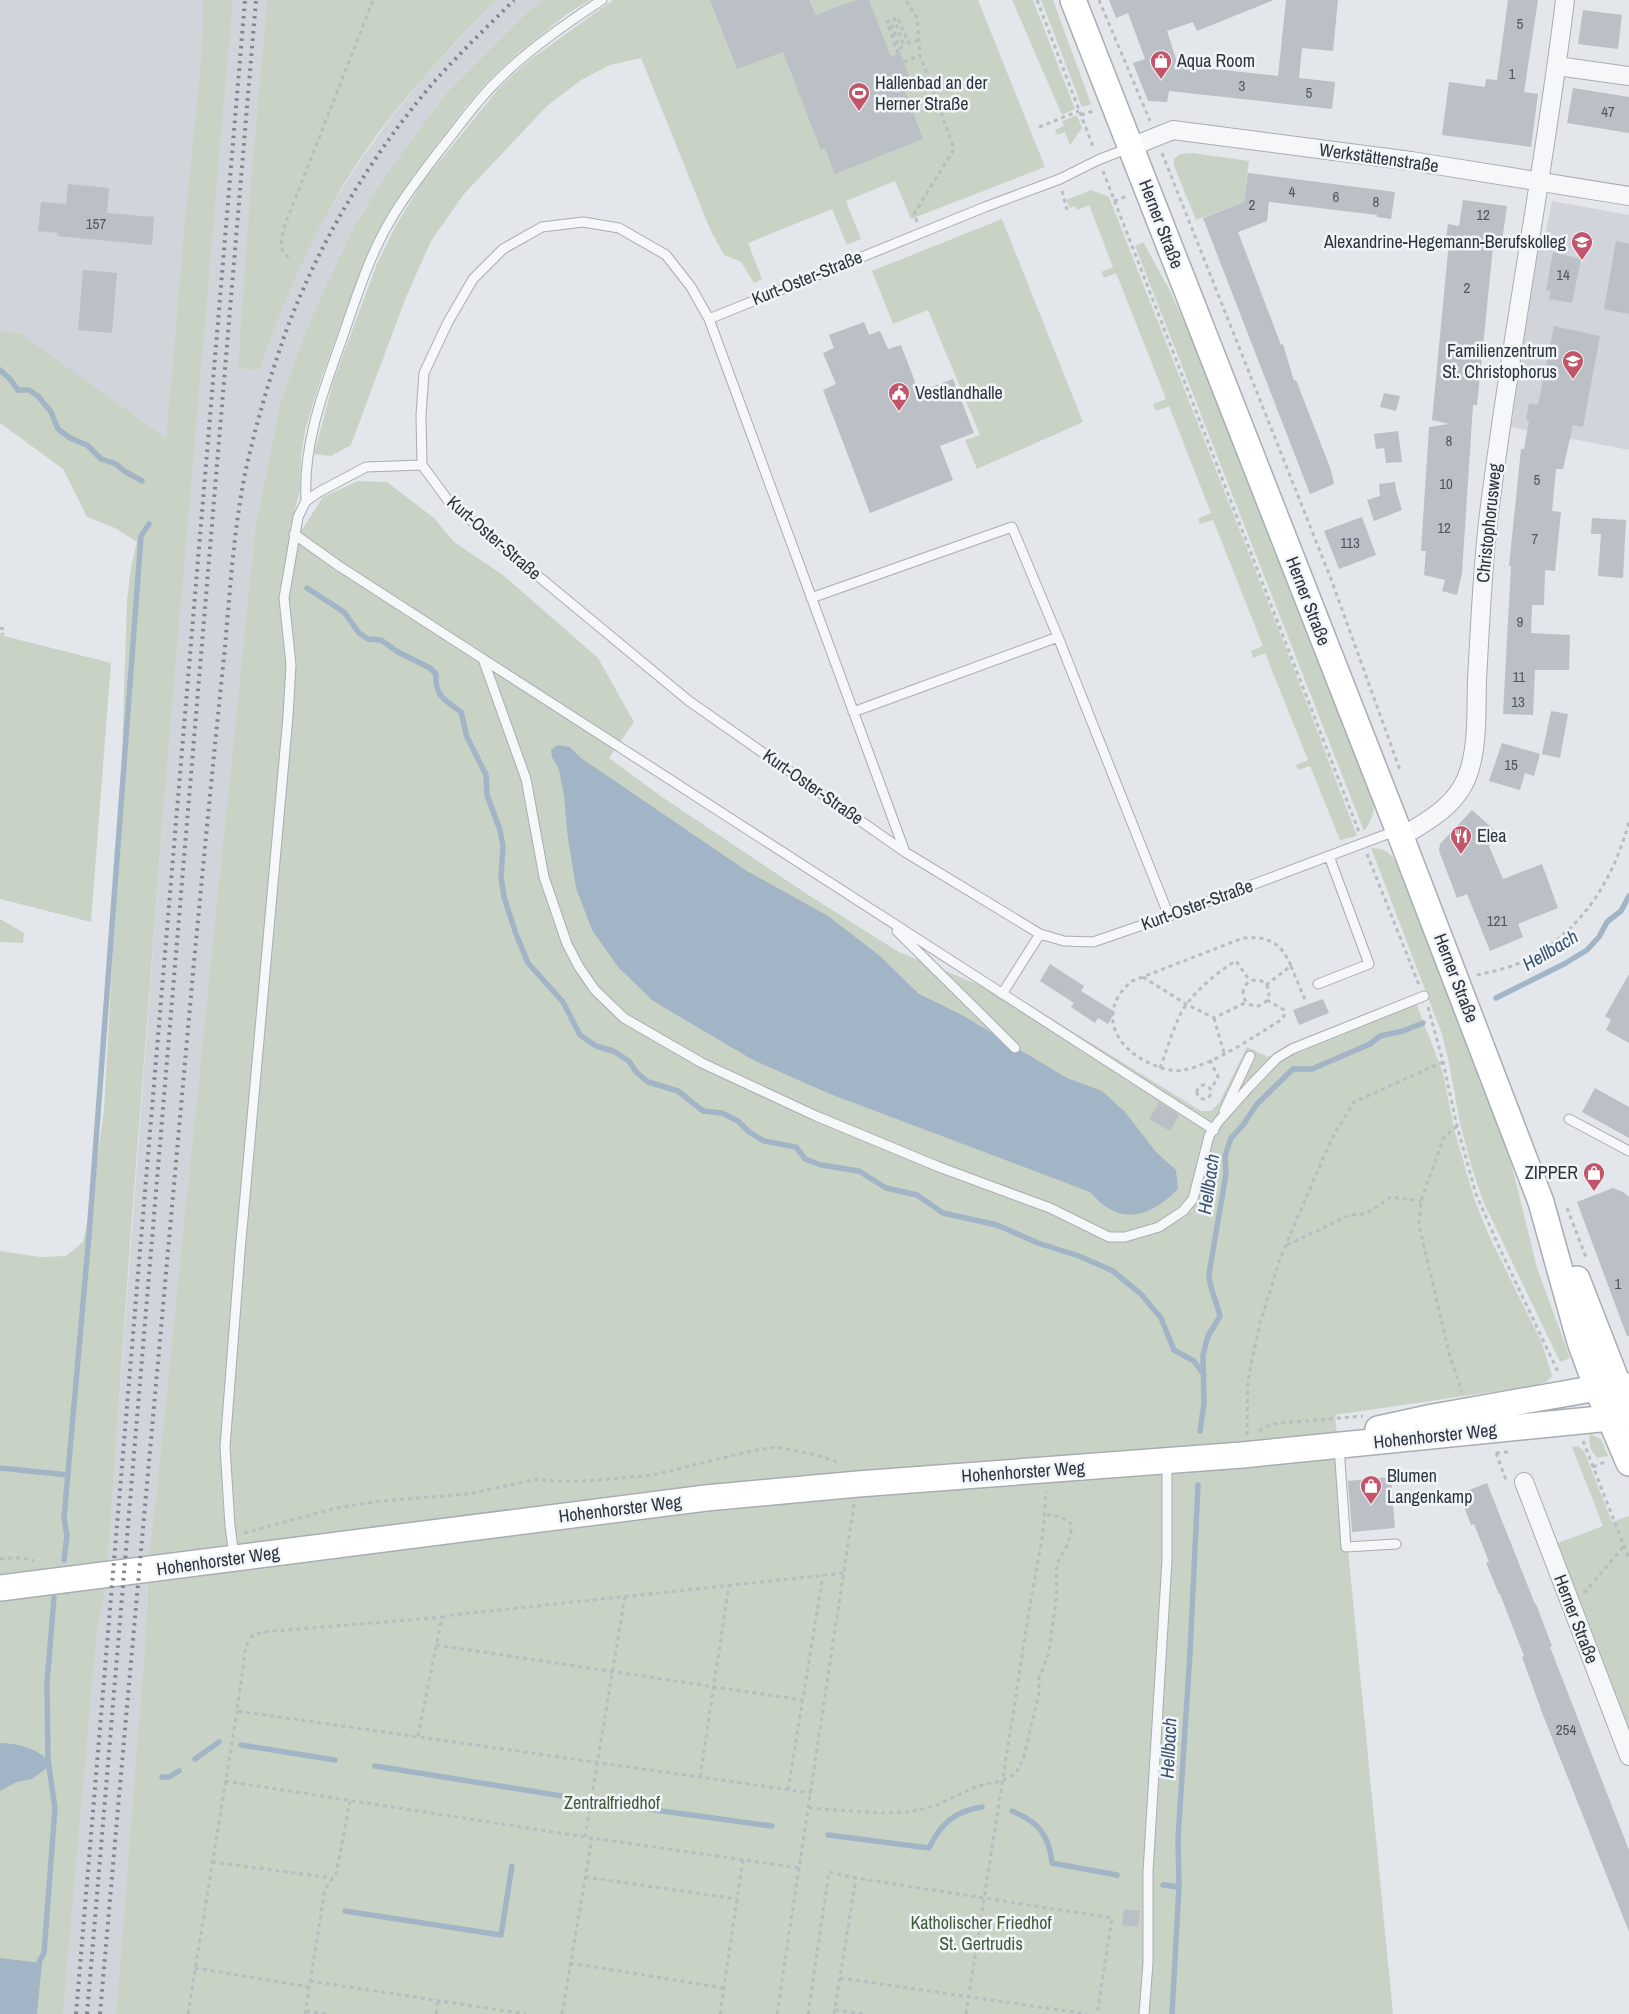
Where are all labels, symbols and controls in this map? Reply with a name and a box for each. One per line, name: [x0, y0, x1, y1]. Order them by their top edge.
house number: 5: [1517, 13, 1524, 34]
place label: Aqua Room: [1176, 48, 1255, 73]
shop icon: Aqua Room: [1149, 49, 1173, 80]
house number: 1: [1509, 63, 1516, 84]
place label: Hallenbad an der Herner Straße: [875, 70, 987, 116]
house number: 3: [1239, 75, 1246, 96]
sports icon: Hallenbad an der Herner Straße: [847, 81, 871, 112]
house number: 5: [1306, 82, 1313, 103]
house number: 47: [1601, 101, 1615, 122]
street label: Werkstättenstraße: [1318, 137, 1440, 178]
street label: Herner Straße: [1133, 176, 1190, 272]
house number: 4: [1289, 181, 1296, 202]
house number: 6: [1333, 186, 1340, 207]
house number: 8: [1373, 191, 1380, 212]
house number: 2: [1249, 194, 1256, 215]
house number: 12: [1476, 204, 1490, 225]
house number: 157: [86, 213, 106, 234]
place label: Alexandrine-Hegemann-Berufskolleg: [1323, 229, 1567, 254]
school or university icon: Alexandrine-Hegemann-Berufskolleg: [1570, 230, 1594, 261]
street label: Kurt-Oster-Straße: [748, 244, 866, 311]
house number: 14: [1556, 264, 1570, 285]
house number: 2: [1464, 277, 1471, 298]
place label: Familienzentrum St. Christophorus: [1442, 338, 1557, 384]
school or university icon: Familienzentrum St. Christophorus: [1561, 349, 1585, 380]
place label: Vestlandhalle: [915, 380, 1003, 405]
public building icon: Vestlandhalle: [887, 381, 911, 412]
house number: 8: [1446, 430, 1453, 451]
street label: Christophorusweg: [1470, 461, 1507, 584]
house number: 5: [1534, 469, 1541, 490]
house number: 10: [1439, 473, 1453, 494]
street label: Kurt-Oster-Straße: [442, 490, 547, 586]
house number: 12: [1437, 517, 1451, 538]
house number: 7: [1532, 528, 1539, 549]
house number: 113: [1340, 532, 1360, 553]
street label: Herner Straße: [1280, 553, 1337, 649]
house number: 9: [1517, 611, 1524, 632]
house number: 11: [1513, 666, 1526, 687]
house number: 13: [1511, 691, 1525, 712]
street label: Kurt-Oster-Straße: [758, 743, 868, 830]
house number: 15: [1504, 754, 1518, 775]
place label: Elea: [1477, 823, 1507, 848]
restaurant icon: Elea: [1449, 824, 1473, 855]
street label: Kurt-Oster-Straße: [1137, 873, 1256, 936]
house number: 121: [1487, 910, 1507, 931]
water label: Hellbach: [1517, 923, 1583, 977]
street label: Herner Straße: [1428, 930, 1485, 1026]
water label: Hellbach: [1191, 1152, 1225, 1216]
place label: ZIPPER: [1525, 1160, 1578, 1185]
shop icon: ZIPPER: [1582, 1161, 1606, 1192]
house number: 1: [1615, 1273, 1622, 1294]
street label: Hohenhorster Weg: [1372, 1417, 1499, 1454]
street label: Hohenhorster Weg: [960, 1455, 1086, 1488]
place label: Blumen Langenkamp: [1387, 1463, 1472, 1509]
shop icon: Blumen Langenkamp: [1359, 1474, 1383, 1505]
street label: Hohenhorster Weg: [557, 1488, 684, 1528]
street label: Hohenhorster Weg: [155, 1539, 282, 1581]
street label: Herner Straße: [1548, 1571, 1605, 1667]
water label: Hellbach: [1153, 1717, 1183, 1779]
house number: 254: [1556, 1719, 1576, 1740]
park label: Zentralfriedhof: [564, 1790, 661, 1815]
park label: Katholischer Friedhof St. Gertrudis: [910, 1910, 1052, 1956]

